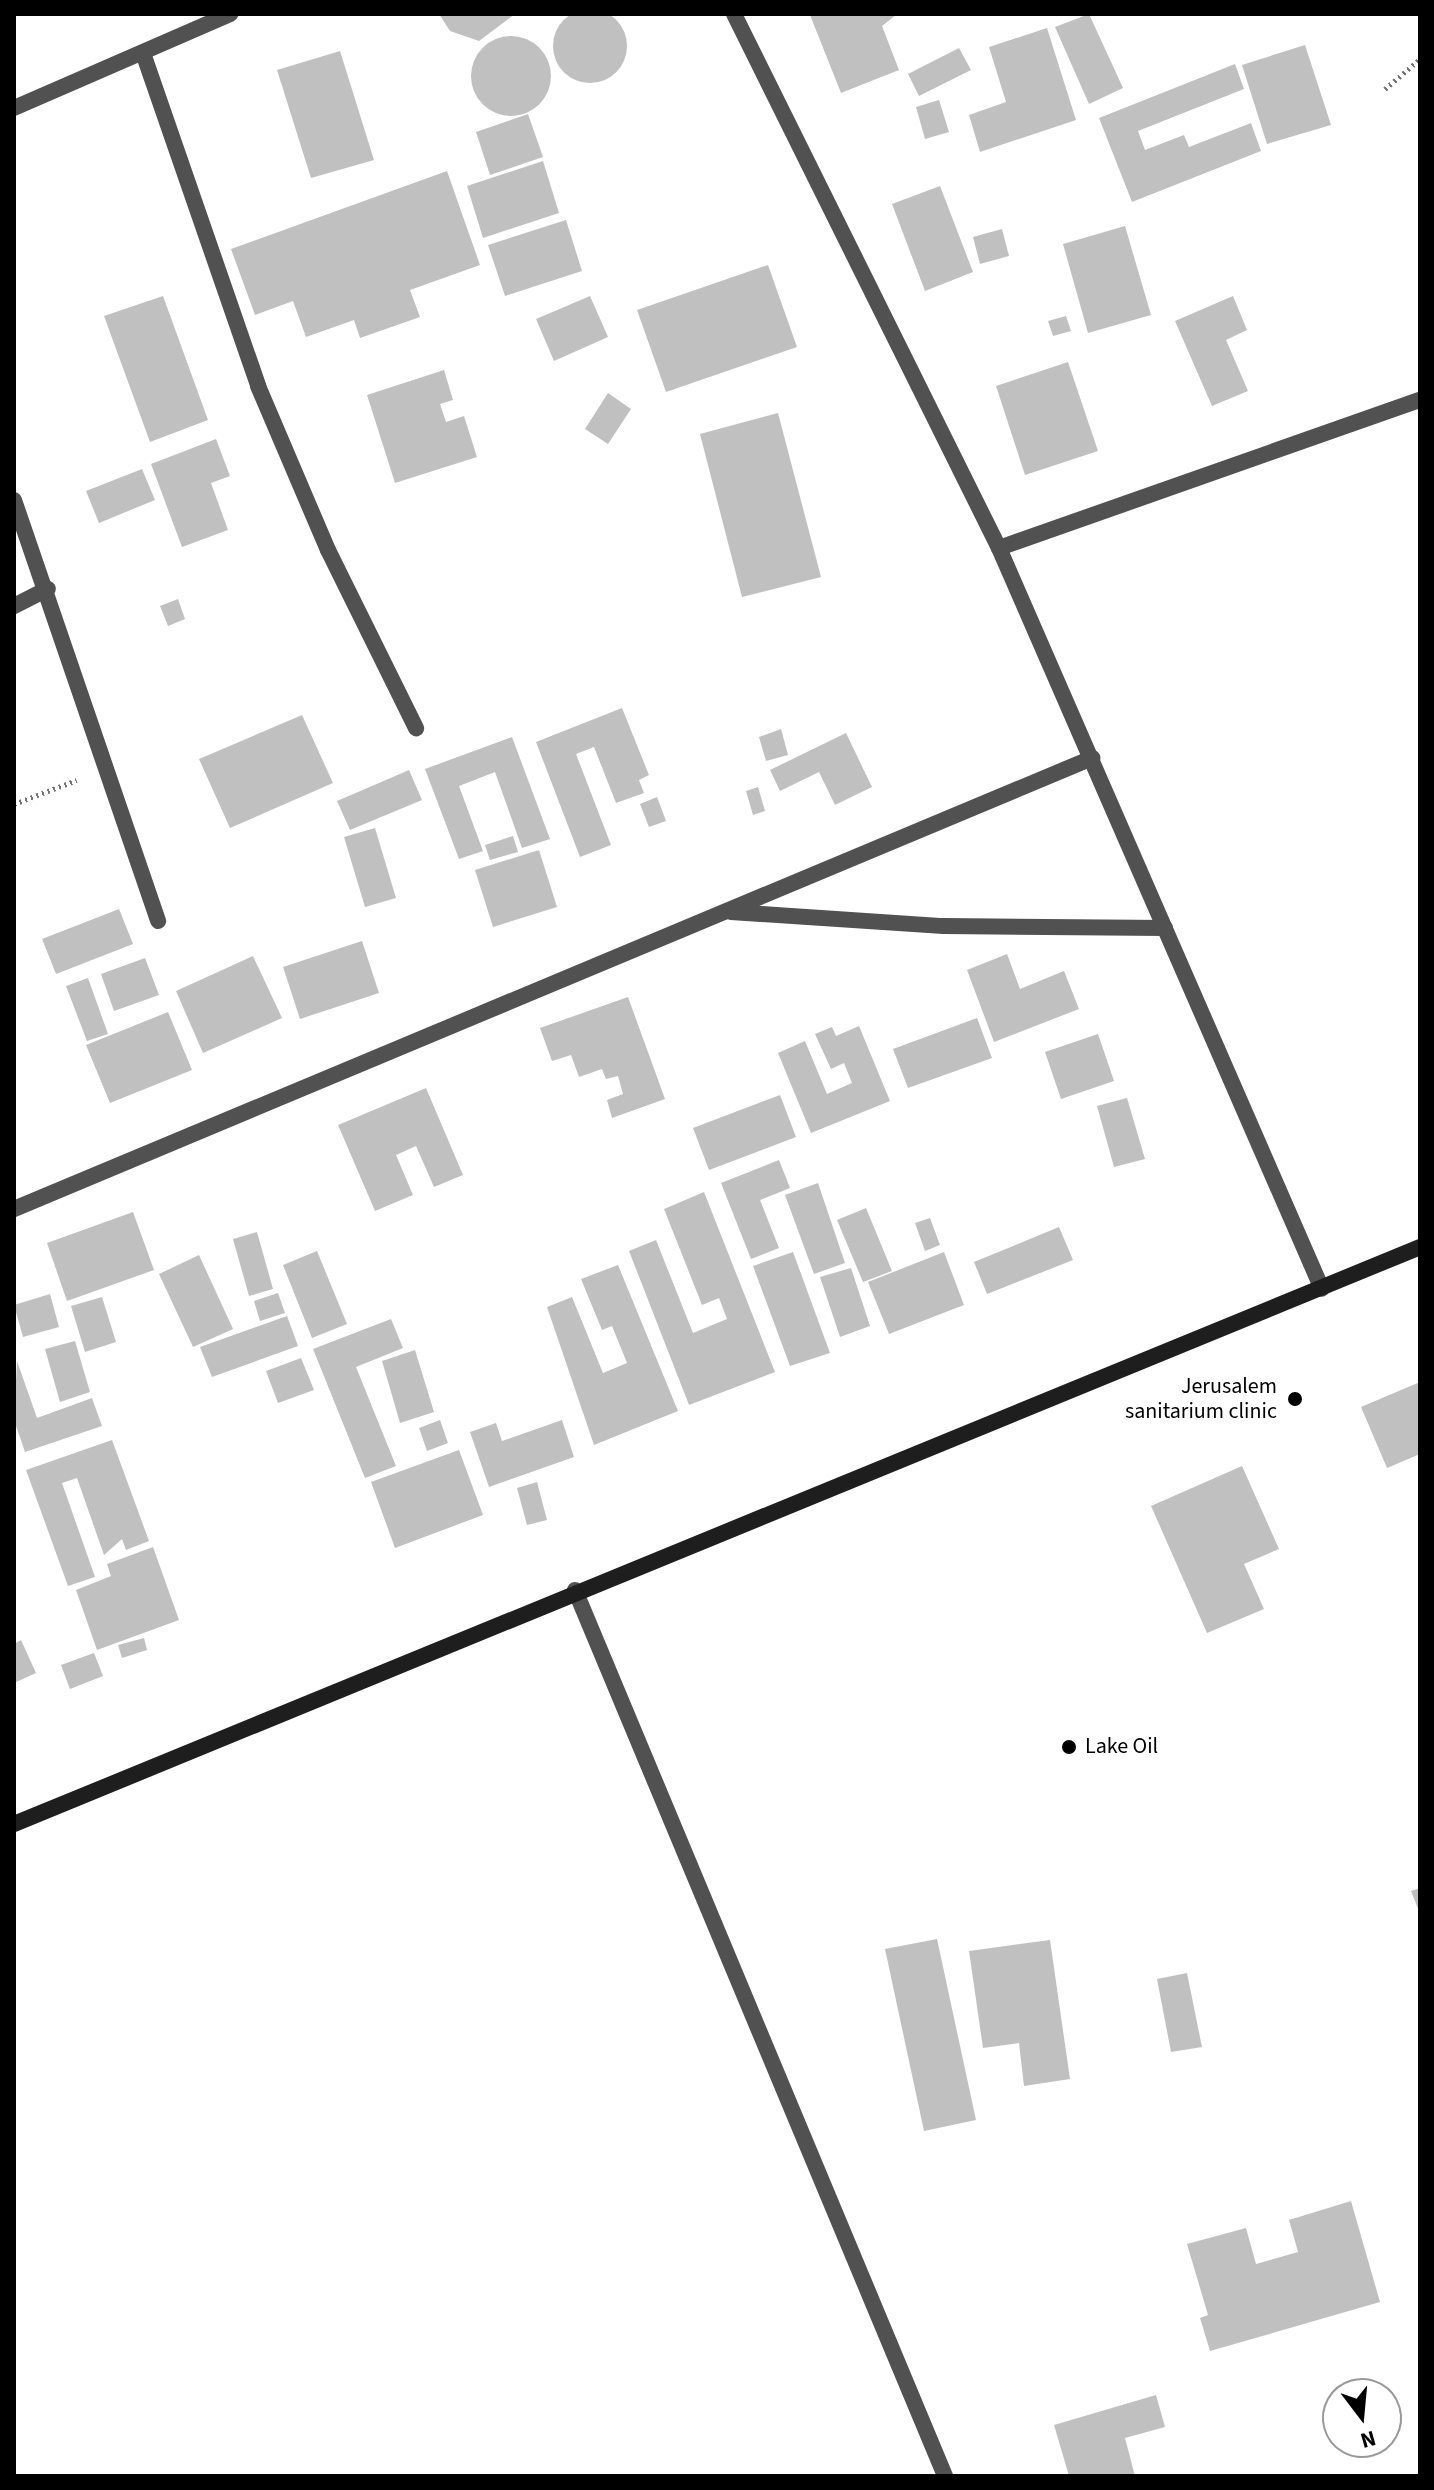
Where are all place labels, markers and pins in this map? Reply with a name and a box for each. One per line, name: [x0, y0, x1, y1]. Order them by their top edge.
place label: Jerusalem sanitarium clinic: [1125, 1373, 1277, 1424]
marker: Jerusalem sanitarium clinic: [1284, 1388, 1306, 1410]
place label: Lake Oil: [1085, 1734, 1158, 1760]
marker: Lake Oil: [1060, 1738, 1078, 1756]

